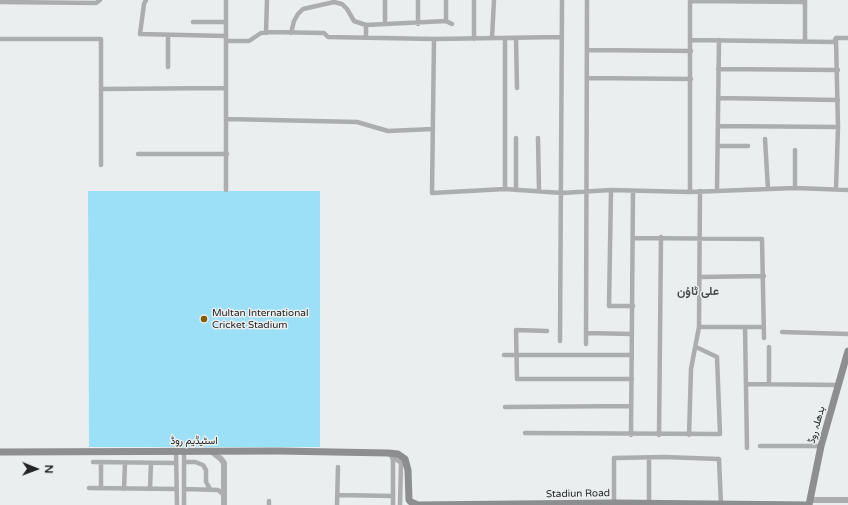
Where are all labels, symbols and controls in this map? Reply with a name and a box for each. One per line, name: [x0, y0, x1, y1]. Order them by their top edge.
district label: علی ٹاؤن: [677, 285, 719, 299]
place label: Multan International Cricket Stadium: [212, 307, 308, 330]
marker: Multan International Cricket Stadium: [199, 314, 209, 324]
street label: بدھلہ روڈ: [806, 405, 828, 445]
street label: اسٹیڈیم روڈ: [170, 435, 218, 447]
north arrow: [16, 449, 56, 489]
text: N: [42, 465, 55, 474]
street label: Stadiun Road: [546, 487, 610, 501]

